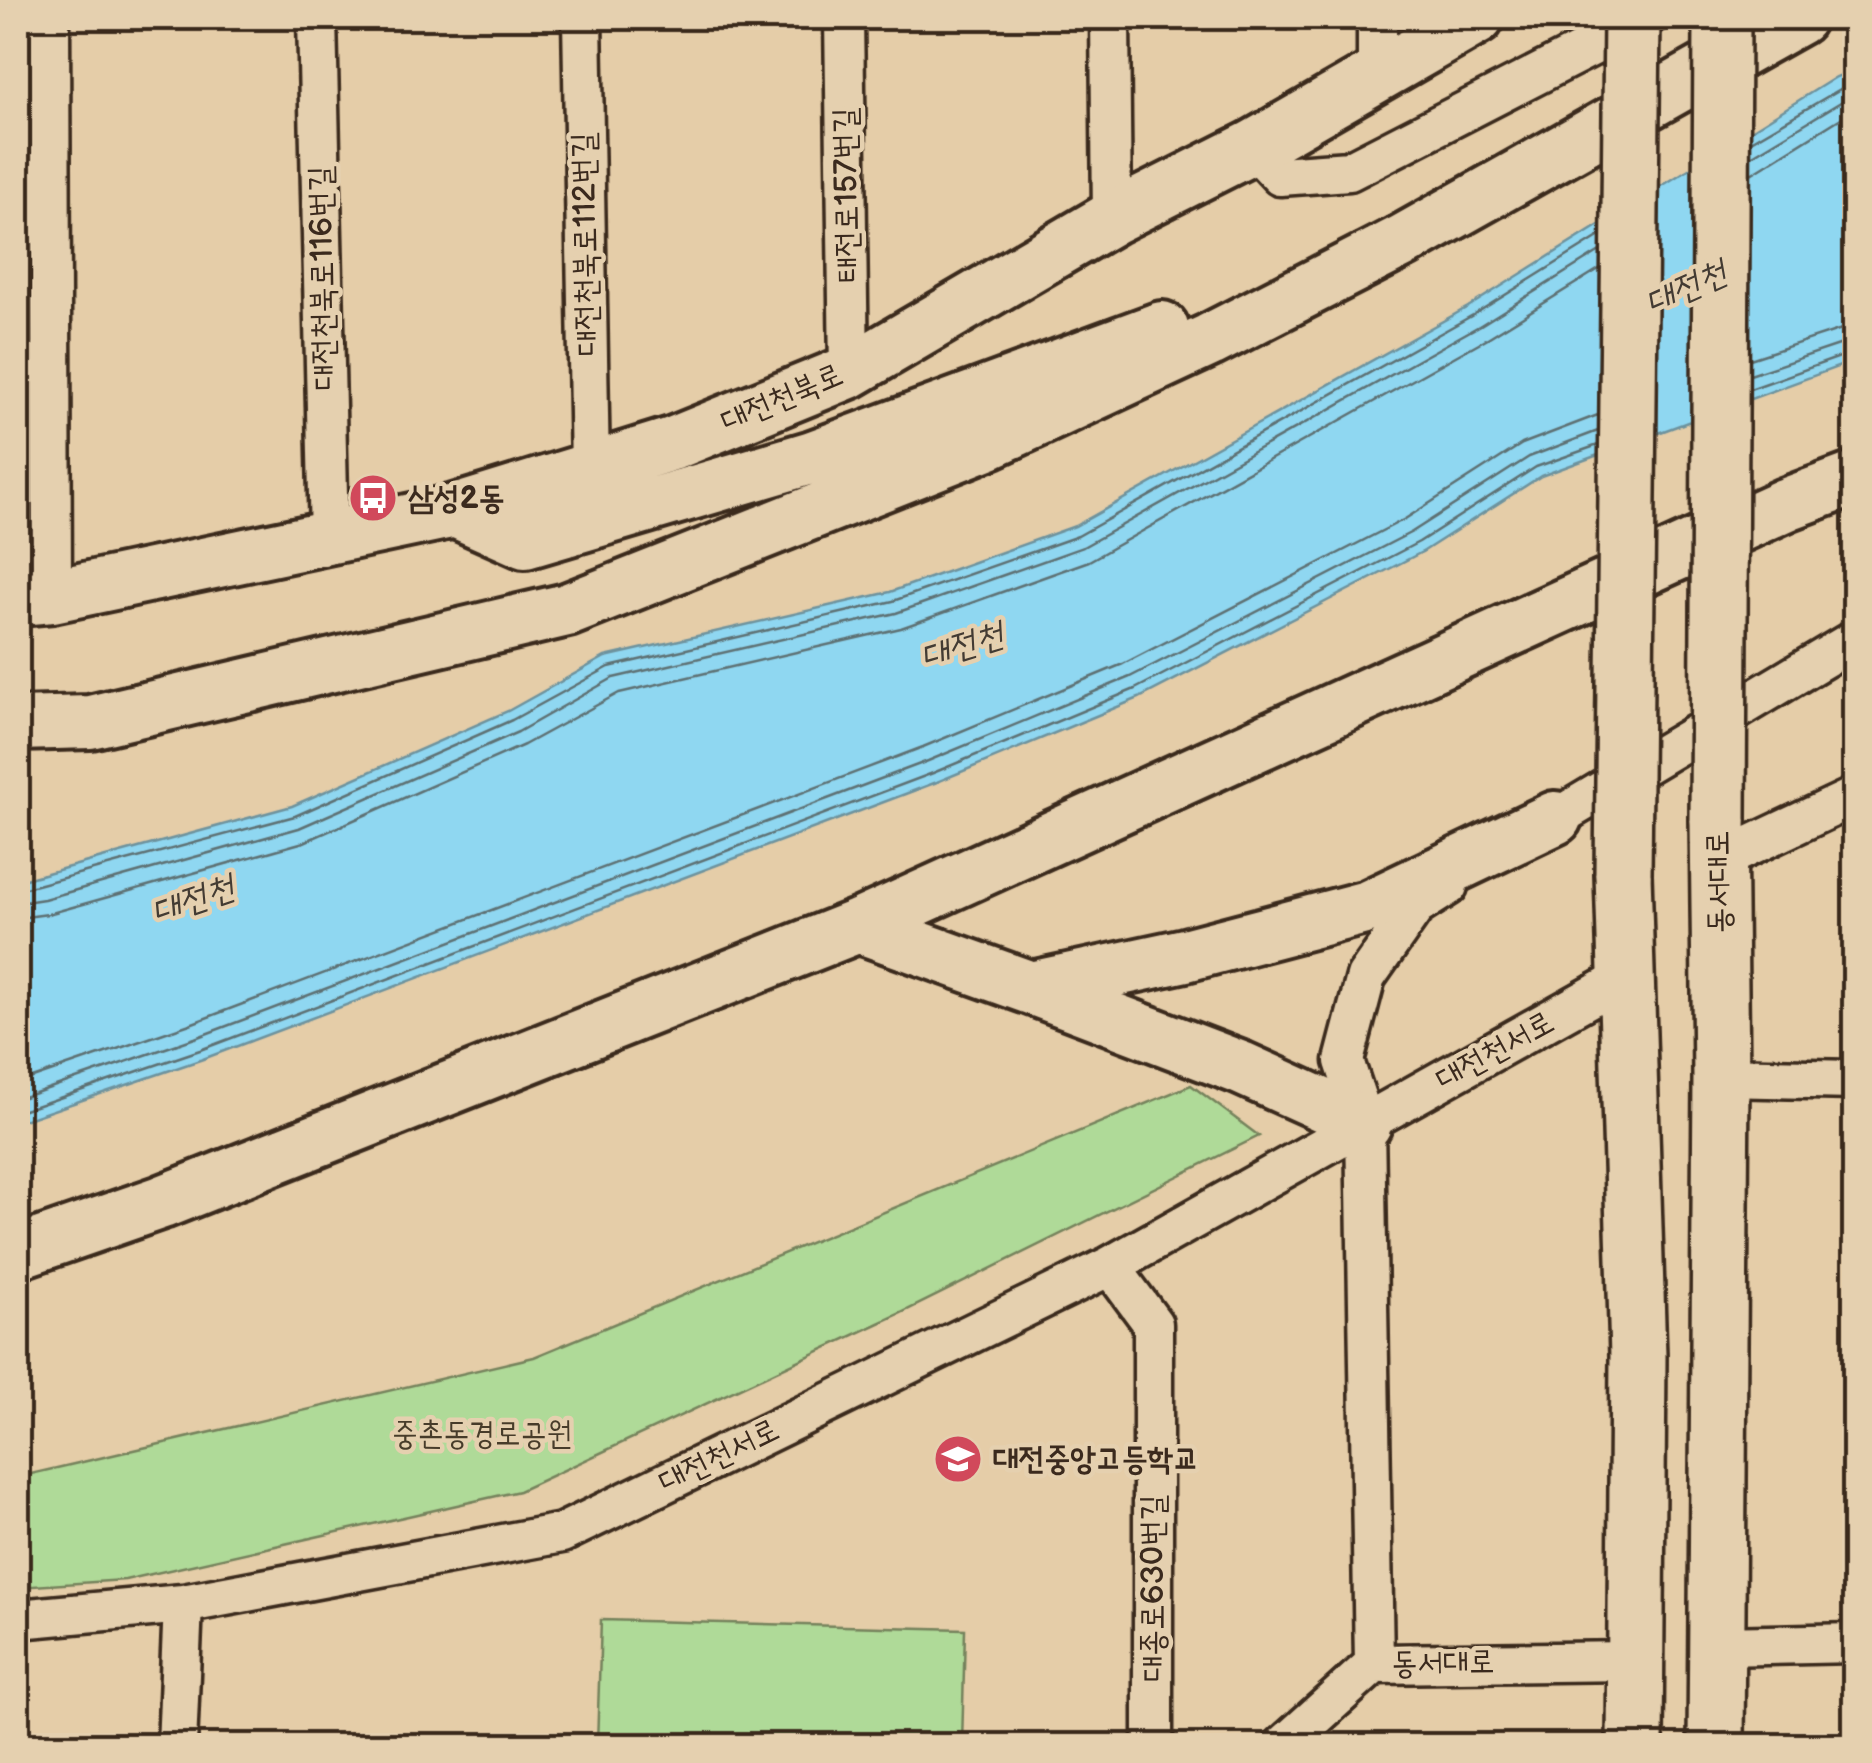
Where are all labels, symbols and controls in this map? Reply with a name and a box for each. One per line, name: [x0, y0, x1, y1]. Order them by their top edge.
street label: 태전로157번길: [826, 107, 868, 283]
street label: 대전천북로112번길: [565, 132, 607, 356]
street label: 대전천북로116번길: [302, 165, 344, 391]
water label: 대전천: [1639, 250, 1737, 325]
street label: 대전천북로: [715, 355, 849, 441]
bus stop icon: 삼성2동: [347, 472, 399, 524]
place label: 삼성2동: [408, 479, 504, 518]
water label: 대전천: [915, 612, 1012, 679]
street label: 동서대로: [1699, 830, 1739, 934]
water label: 대전천: [146, 865, 244, 934]
street label: 대전천서로: [1429, 1003, 1561, 1099]
street label: 대전천서로: [653, 1410, 785, 1502]
park label: 중촌동경로공원: [392, 1415, 572, 1454]
school or university icon: 대전중앙고등학교: [932, 1433, 984, 1485]
place label: 대전중앙고등학교: [993, 1440, 1199, 1479]
street label: 대종로630번길: [1134, 1495, 1173, 1681]
street label: 동서대로: [1391, 1643, 1495, 1683]

